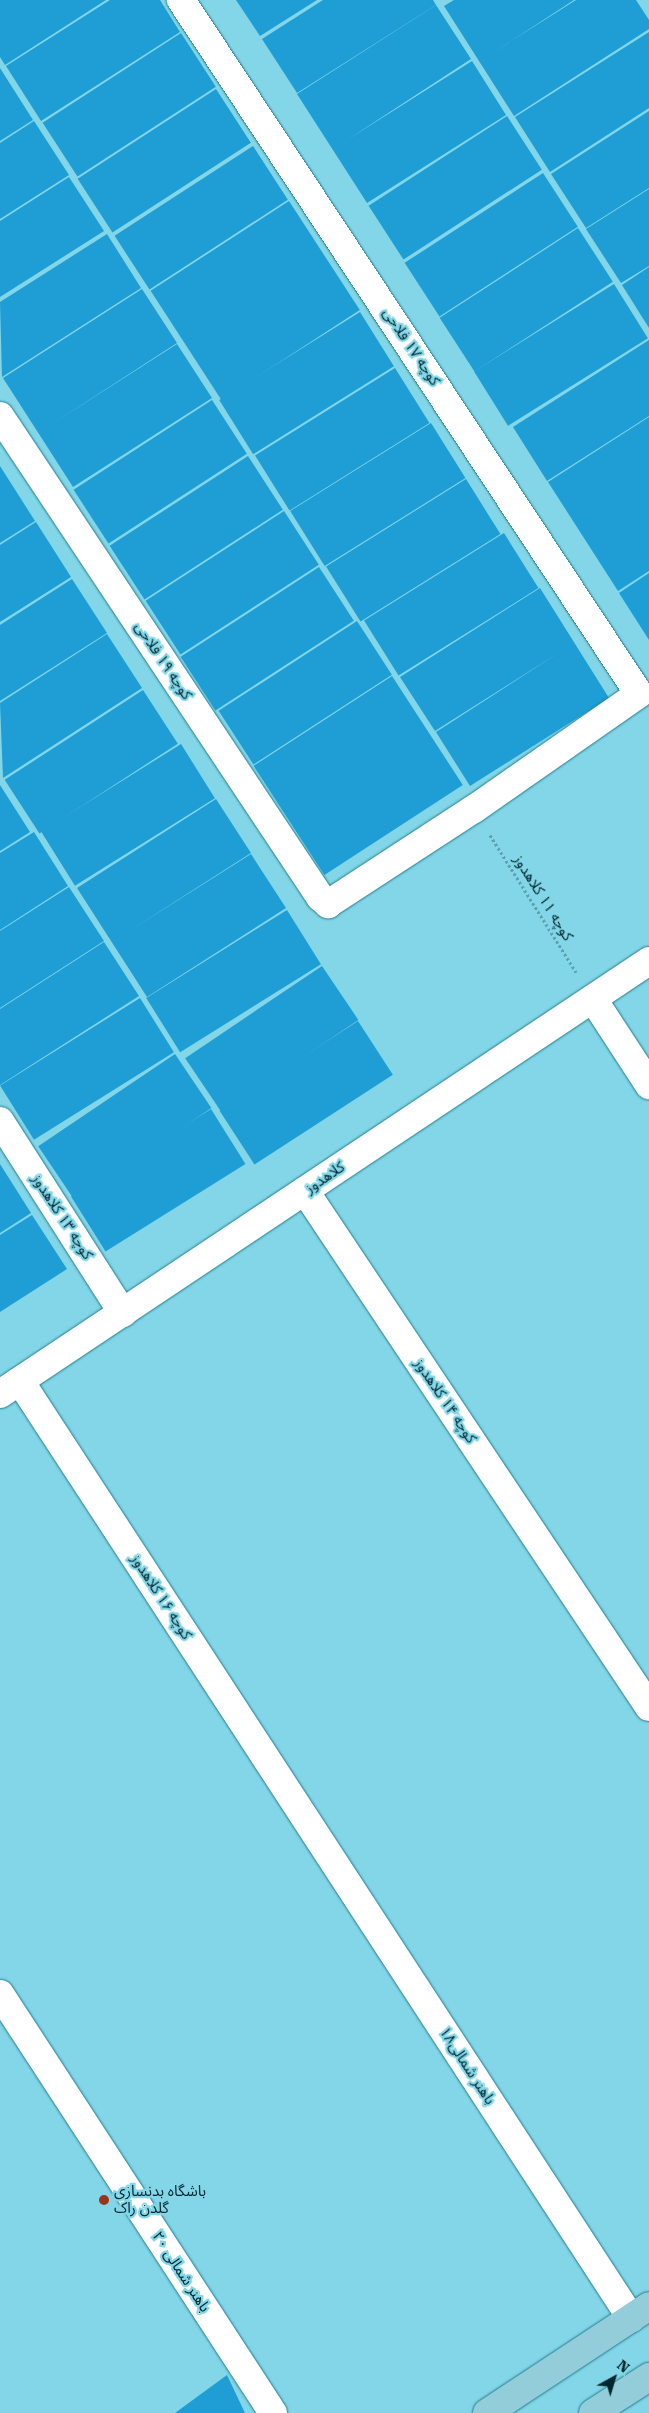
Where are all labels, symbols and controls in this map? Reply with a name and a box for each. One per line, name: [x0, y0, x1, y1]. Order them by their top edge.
street label: کوچه ۱۷ فلاحی: [378, 305, 444, 389]
street label: کوچه ۱۹ فلاحی: [130, 619, 196, 703]
street label: کوچه ۱۱ کلاهدوز: [509, 852, 577, 944]
street label: کلاهدوز: [302, 1158, 348, 1198]
street label: کوچه ۱۳ کلاهدوز: [28, 1171, 96, 1263]
street label: کوچه ۱۴ کلاهدوز: [410, 1355, 480, 1447]
street label: کوچه ۱۶ کلاهدوز: [127, 1551, 195, 1643]
street label: باهنر شمالی۱۸: [435, 2024, 499, 2108]
place label: باشگاه بدنسازی گلدن راک: [114, 2182, 206, 2217]
marker: باشگاه بدنسازی گلدن راک: [98, 2194, 110, 2206]
street label: ۲۰ باهنر شمالی: [148, 2228, 214, 2316]
north arrow: [589, 2353, 639, 2403]
text: N: [614, 2357, 633, 2376]

